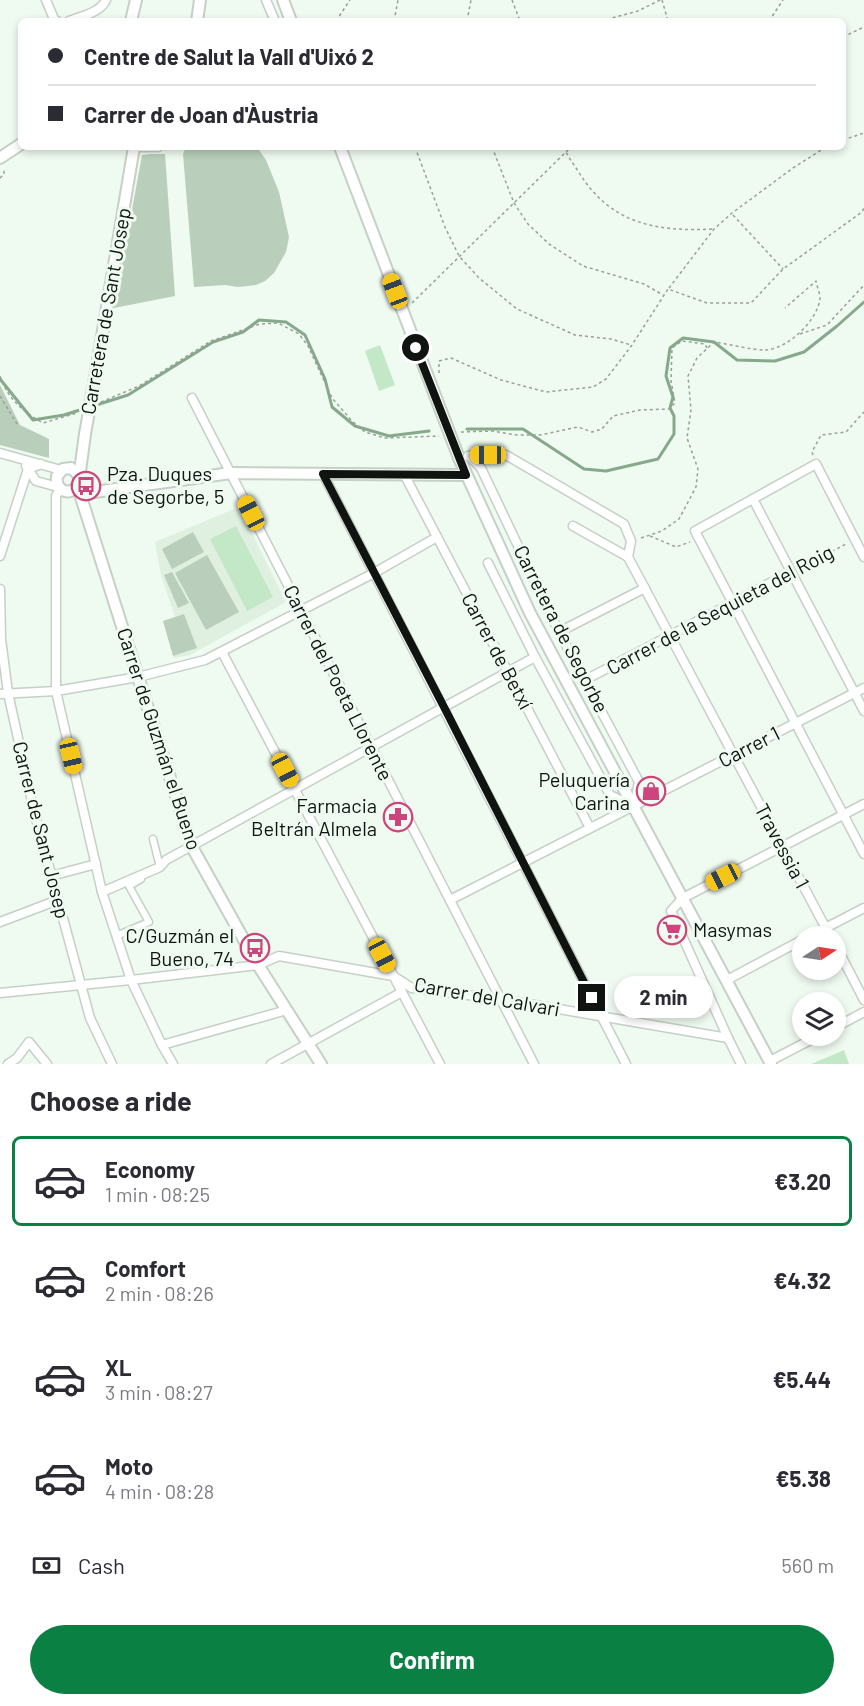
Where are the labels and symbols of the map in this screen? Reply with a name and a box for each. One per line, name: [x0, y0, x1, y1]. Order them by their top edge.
street label: Carretera de Sant Josep: [75, 206, 135, 416]
car: [380, 271, 410, 311]
route start: [402, 334, 429, 361]
car: [470, 446, 506, 464]
place label: Pza. Duques de Segorbe, 5: [107, 461, 224, 508]
bus stop icon: Pza. Duques de Segorbe, 5: [70, 470, 102, 502]
car: [235, 493, 267, 533]
street label: Carrer de la Sequieta del Roig: [602, 539, 837, 679]
street label: Carretera de Segorbe: [509, 541, 614, 716]
street label: Carrer del Poeta Llorente: [279, 581, 399, 784]
street label: Carrer de Betxí: [457, 588, 539, 713]
street label: Carrer de Guzmán el Bueno: [113, 625, 207, 853]
street label: Carrer 1: [714, 721, 783, 772]
car: [58, 736, 84, 776]
street label: Carrer de Sant Josep: [8, 739, 76, 921]
car: [269, 750, 301, 790]
place label: Peluquería Carina: [538, 767, 630, 814]
shop icon: Peluquería Carina: [635, 775, 667, 807]
place label: Farmacia Beltrán Almela: [251, 793, 377, 840]
street label: Travessia 1: [751, 799, 815, 892]
pharmacy icon: Farmacia Beltrán Almela: [382, 801, 414, 833]
car: [703, 861, 743, 893]
supermarket icon: Masymas: [656, 914, 688, 946]
place label: Masymas: [693, 917, 772, 941]
place label: C/Guzmán el Bueno, 74: [125, 923, 234, 970]
north arrow: [792, 926, 846, 980]
bus stop icon: C/Guzmán el Bueno, 74: [239, 932, 271, 964]
car: [366, 935, 398, 975]
street label: Carrer del Calvari: [412, 971, 562, 1021]
callout: 2 min: [613, 977, 712, 1019]
route end: [578, 984, 605, 1011]

